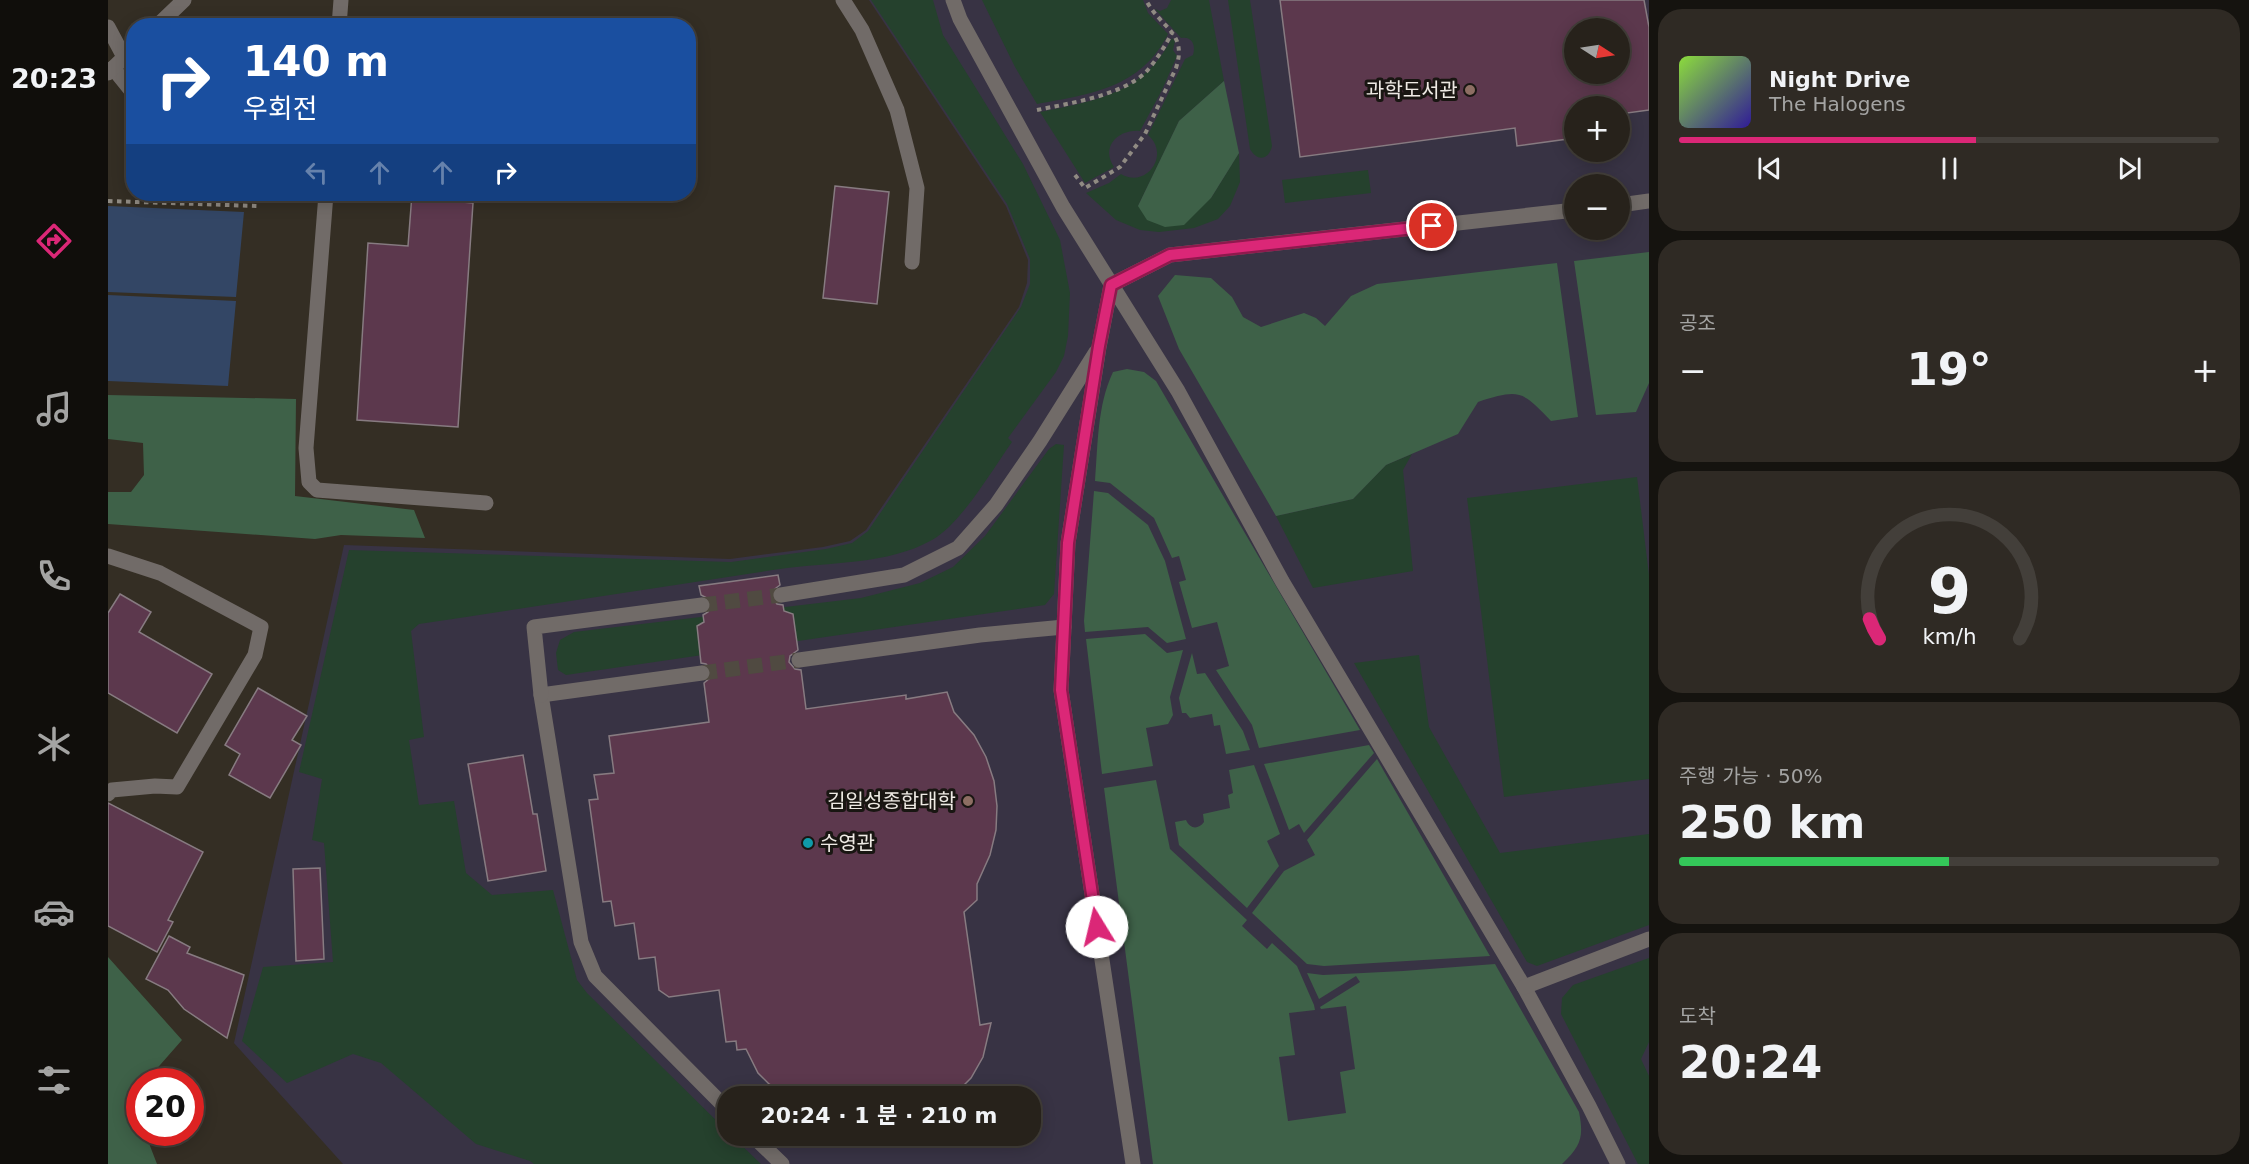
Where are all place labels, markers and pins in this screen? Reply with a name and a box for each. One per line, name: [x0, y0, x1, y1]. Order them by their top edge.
place label: 과학도서관: [1366, 78, 1458, 102]
marker: 과학도서관: [1463, 83, 1477, 97]
pin: [1406, 200, 1457, 251]
place label: 김일성종합대학: [827, 789, 956, 813]
marker: 김일성종합대학: [961, 794, 975, 808]
place label: 수영관: [820, 831, 875, 855]
marker: 수영관: [801, 836, 815, 850]

